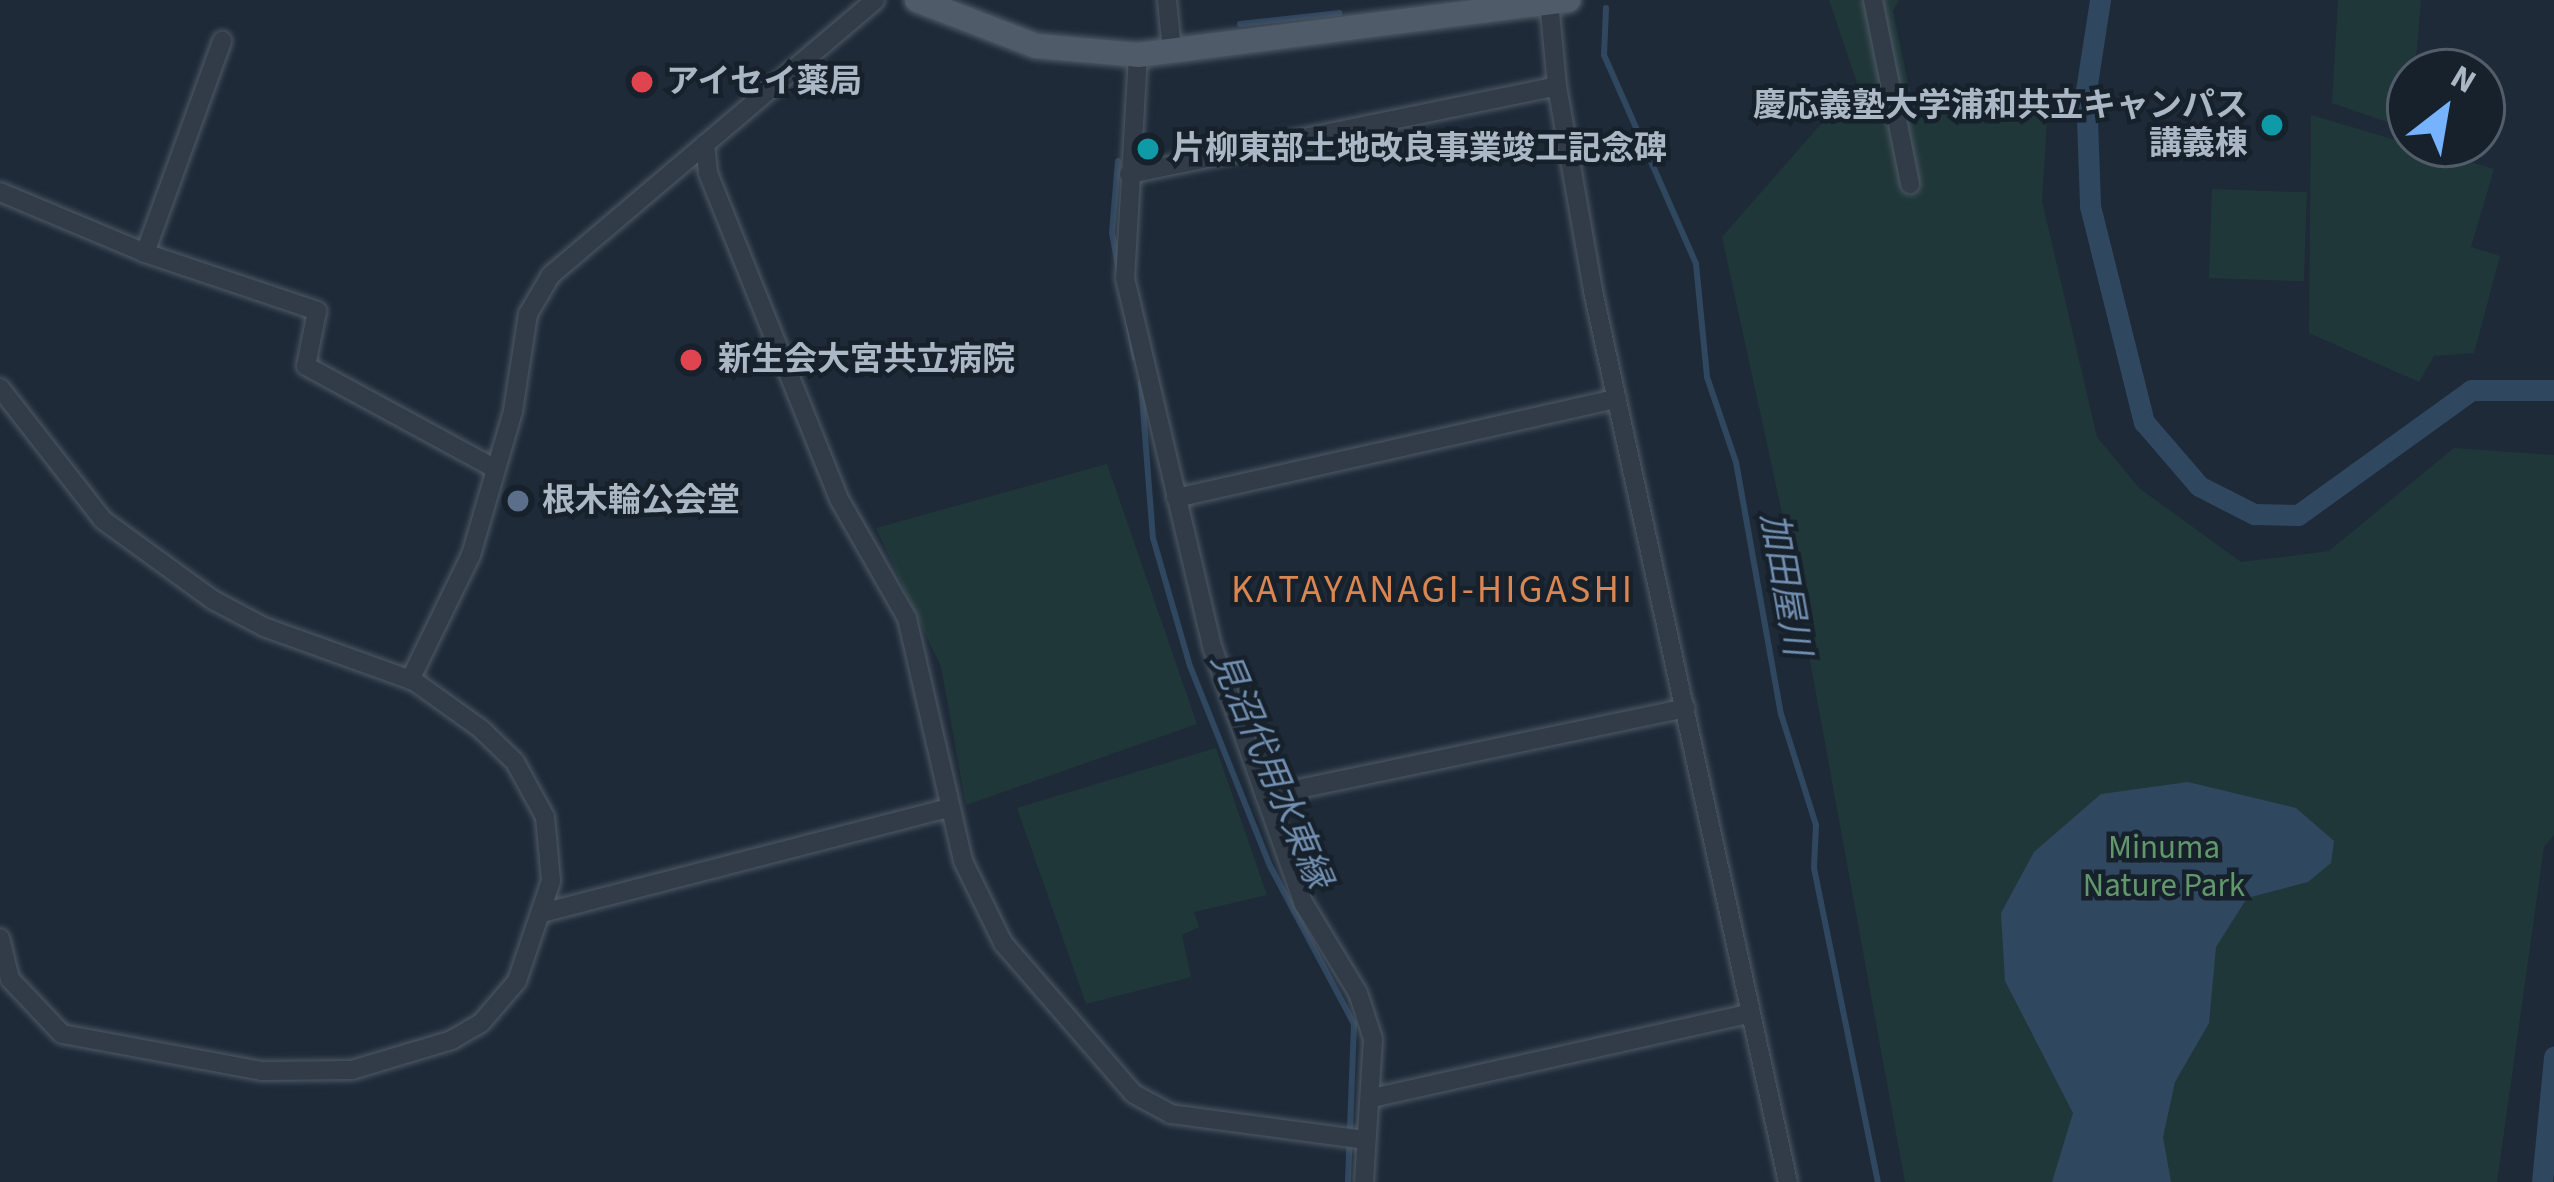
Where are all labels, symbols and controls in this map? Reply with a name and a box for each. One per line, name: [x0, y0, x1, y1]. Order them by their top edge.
north arrow: [2386, 48, 2506, 168]
text: N: [2442, 53, 2485, 105]
place label: アイセイ薬局: [666, 62, 864, 102]
marker: アイセイ薬局: [629, 69, 655, 95]
place label: 慶応義塾大学浦和共立キャンパス 講義棟: [1753, 86, 2248, 164]
marker: 慶応義塾大学浦和共立キャンパス 講義棟: [2259, 112, 2285, 138]
place label: 片柳東部土地改良事業竣工記念碑: [1172, 129, 1667, 169]
marker: 片柳東部土地改良事業竣工記念碑: [1135, 136, 1161, 162]
place label: 新生会大宮共立病院: [718, 340, 1015, 380]
marker: 新生会大宮共立病院: [675, 344, 707, 376]
place label: 根木輪公会堂: [542, 481, 740, 521]
marker: 根木輪公会堂: [505, 488, 531, 514]
water label: 加田屋川: [1751, 509, 1819, 659]
district label: KATAYANAGI-HIGASHI: [1231, 567, 1635, 613]
water label: 見沼代用水東縁: [1202, 646, 1340, 894]
park label: Minuma Nature Park: [2083, 828, 2245, 906]

